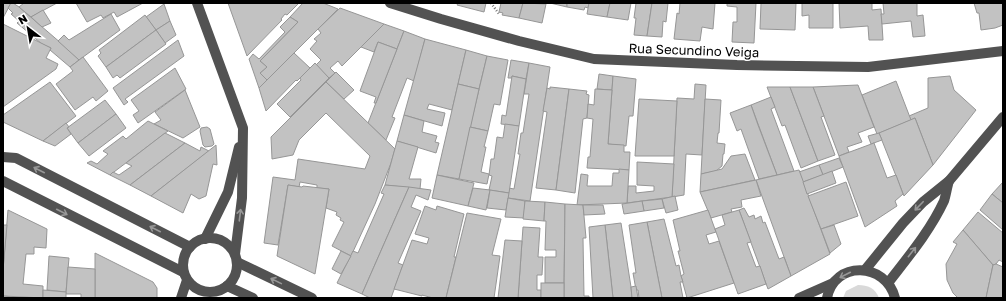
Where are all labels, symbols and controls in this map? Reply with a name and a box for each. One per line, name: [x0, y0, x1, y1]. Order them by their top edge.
north arrow: [8, 8, 48, 48]
text: N: [16, 11, 30, 27]
street label: Rua Secundino Veiga: [628, 40, 760, 60]
one-way arrow: [34, 165, 46, 173]
one-way arrow: [914, 201, 924, 211]
one-way arrow: [56, 209, 68, 216]
one-way arrow: [236, 209, 243, 222]
one-way arrow: [149, 225, 161, 232]
one-way arrow: [908, 246, 916, 257]
one-way arrow: [839, 271, 851, 279]
one-way arrow: [271, 277, 283, 284]

